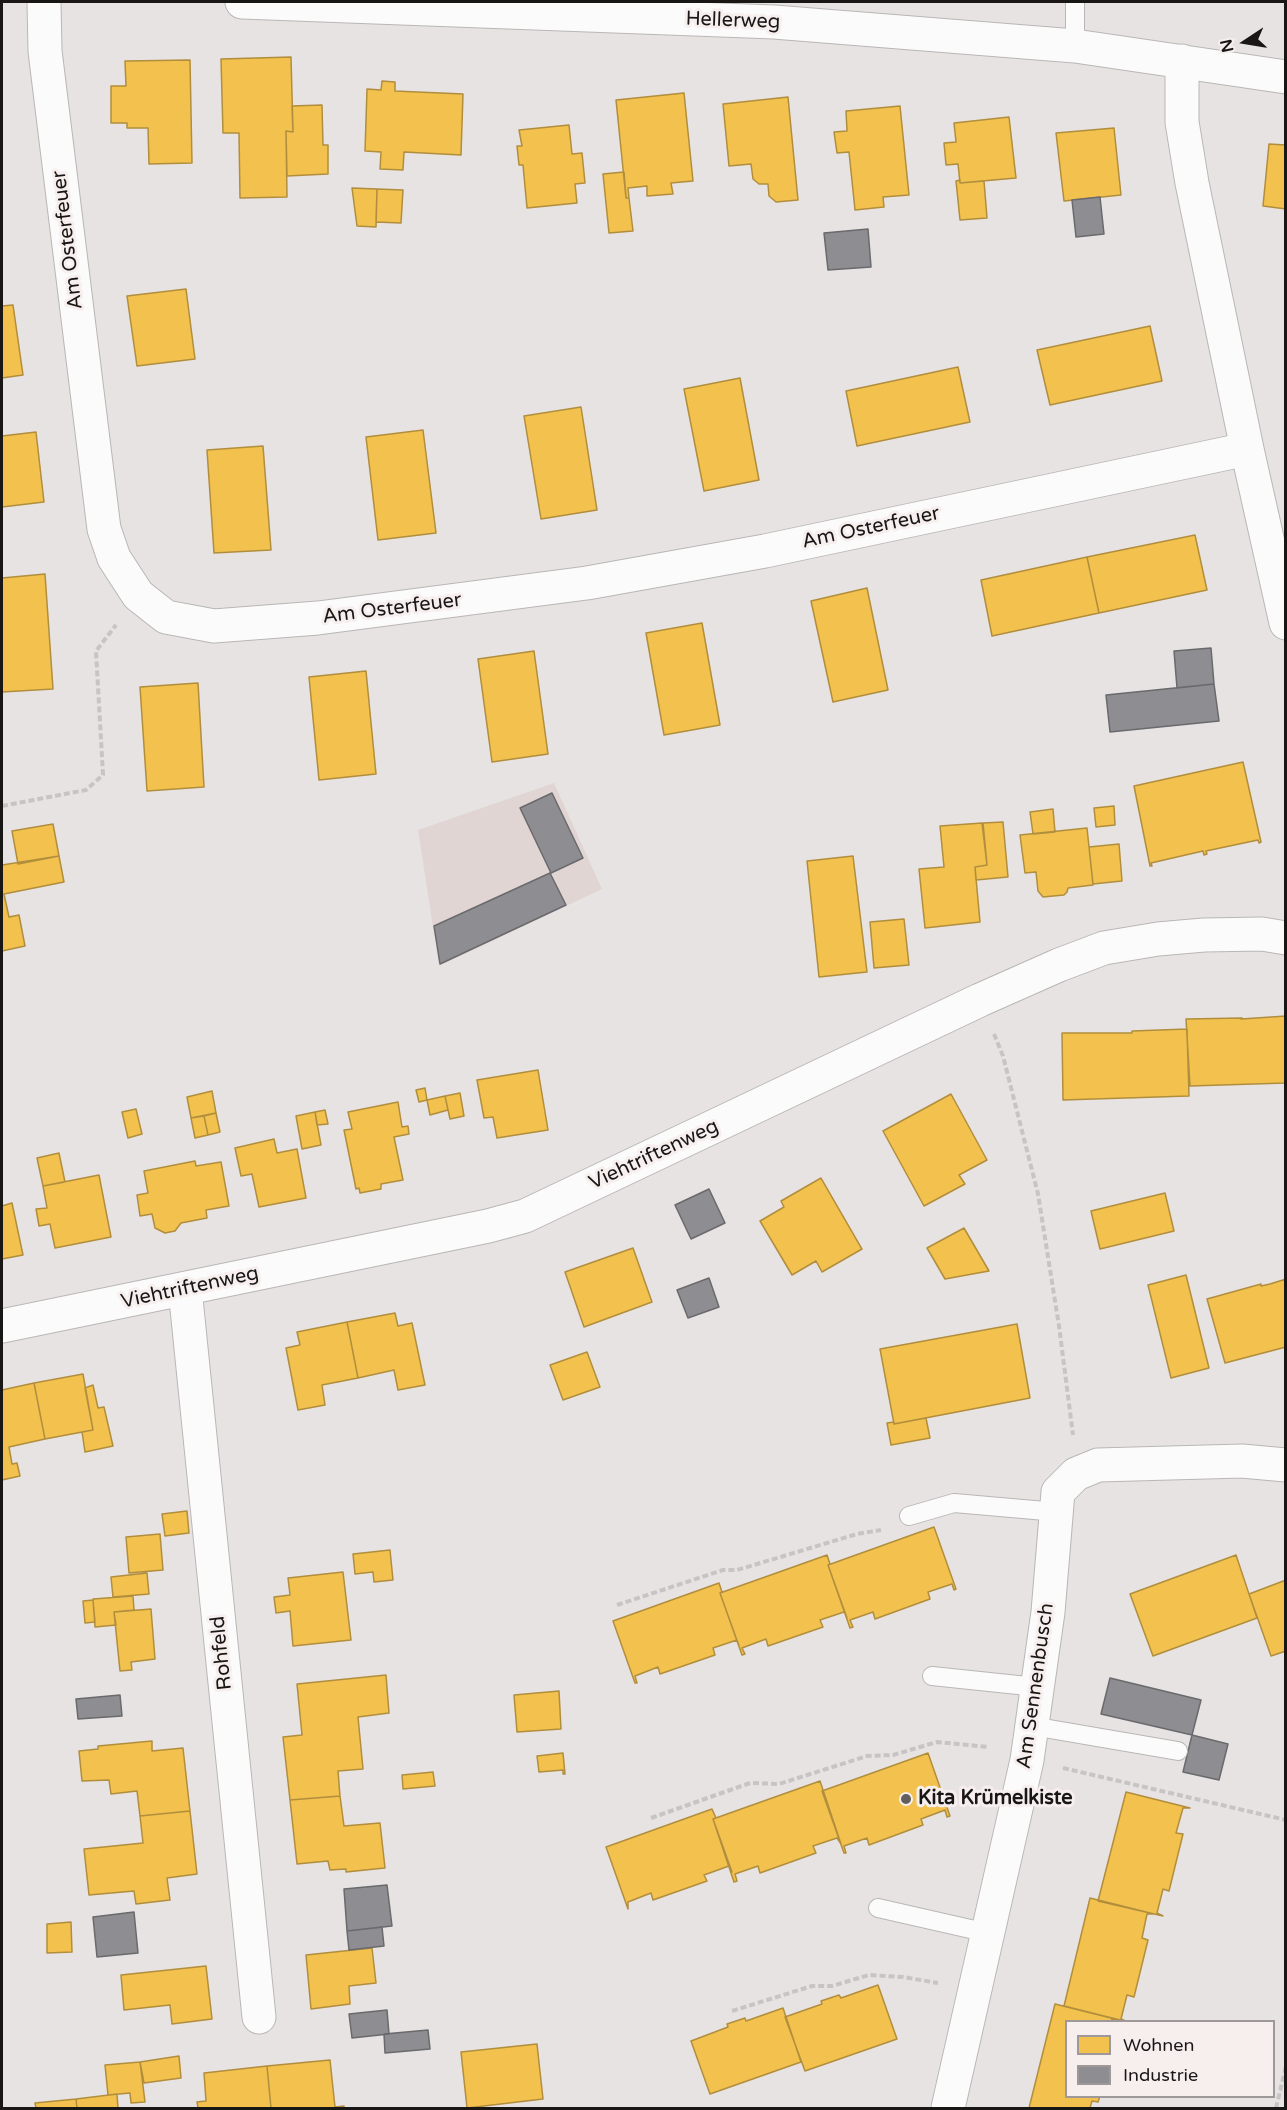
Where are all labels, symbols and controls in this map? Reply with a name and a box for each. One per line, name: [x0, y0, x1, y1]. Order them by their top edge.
street label: Hellerweg: [685, 7, 781, 35]
north arrow: [1215, 12, 1275, 72]
text: N: [1216, 37, 1239, 54]
street label: Am Osterfeuer: [48, 169, 88, 311]
street label: Am Osterfeuer: [800, 502, 942, 554]
street label: Am Osterfeuer: [321, 589, 463, 629]
street label: Viehtriftenweg: [585, 1115, 723, 1195]
street label: Viehtriftenweg: [119, 1262, 261, 1314]
street label: Am Sennenbusch: [1012, 1602, 1060, 1770]
street label: Rohfeld: [206, 1615, 238, 1691]
place label: Kita Krümelkiste: [918, 1787, 1073, 1811]
marker: Kita Krümelkiste: [899, 1792, 913, 1806]
legend: [1065, 2020, 1275, 2098]
text: Wohnen: [1123, 2034, 1194, 2056]
text: Industrie: [1123, 2064, 1198, 2086]

